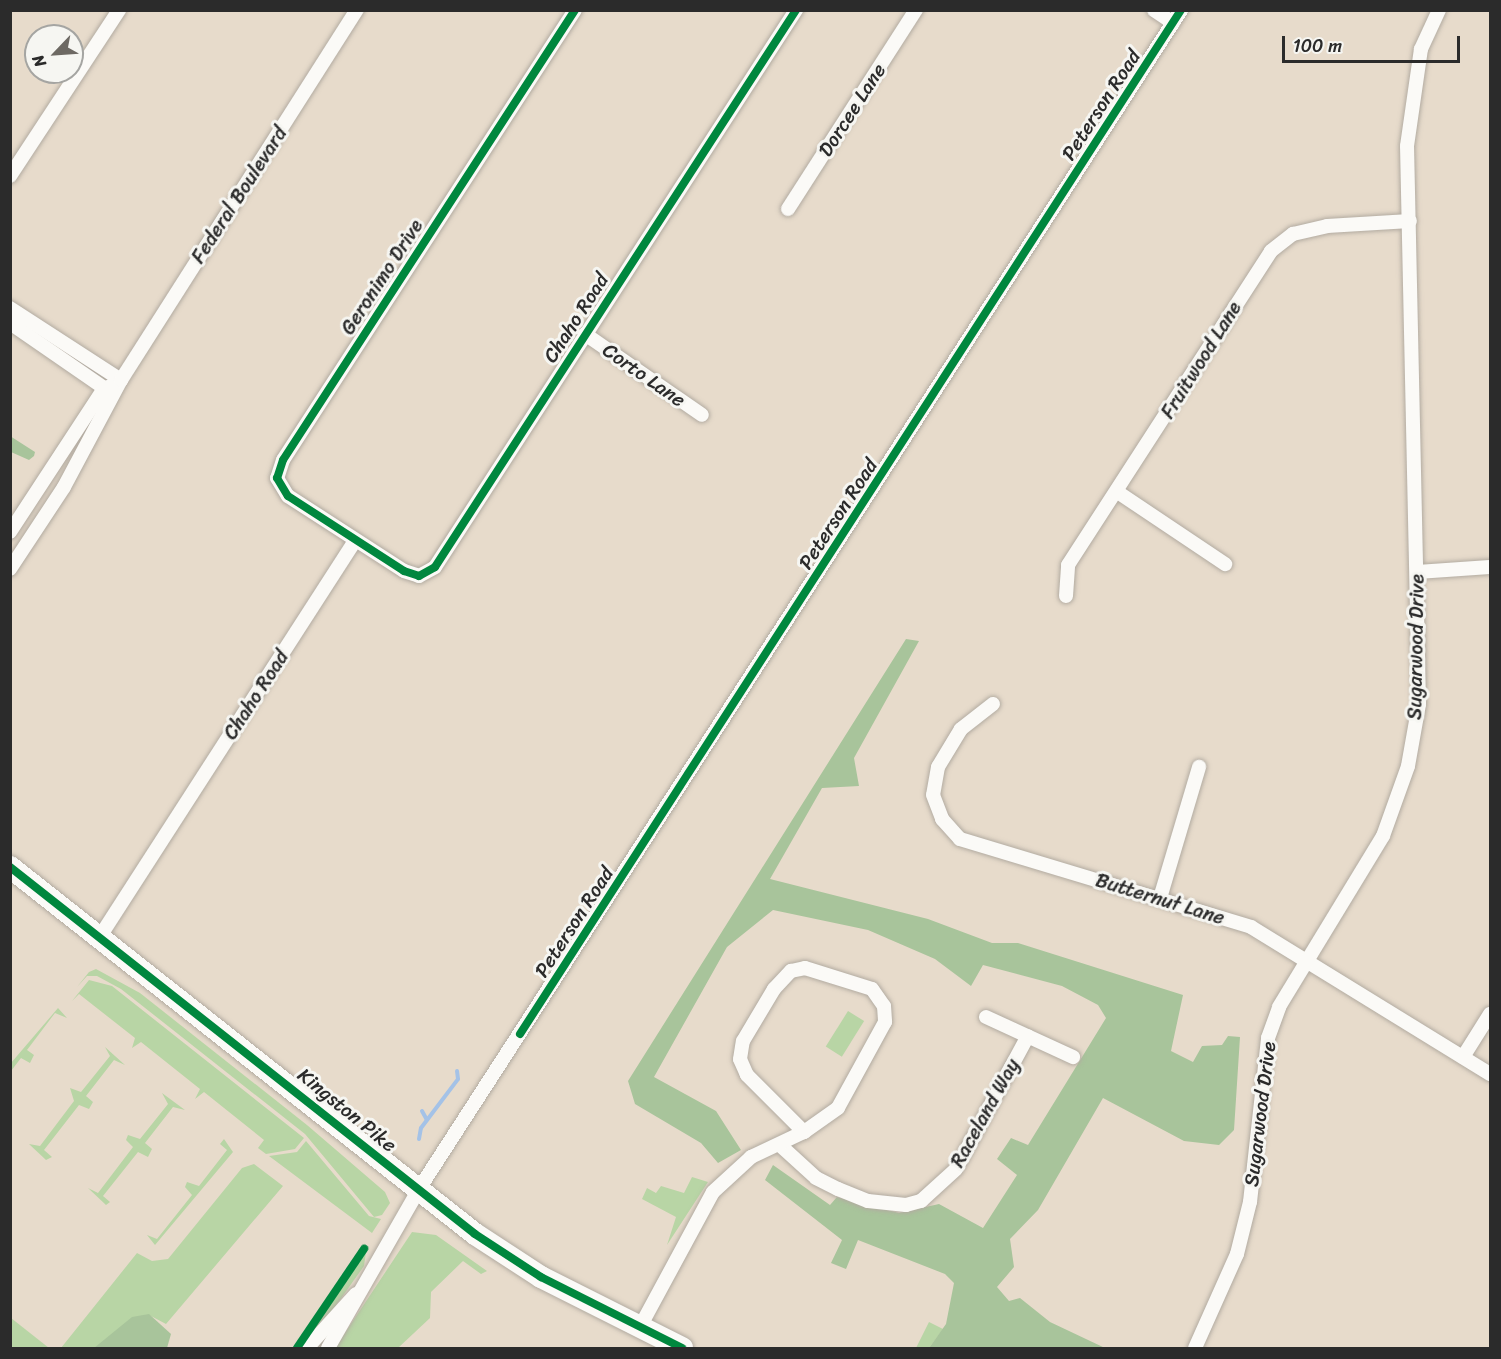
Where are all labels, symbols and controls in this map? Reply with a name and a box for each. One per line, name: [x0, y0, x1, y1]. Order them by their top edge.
north arrow: [24, 24, 84, 84]
scale bar: [1285, 24, 1464, 62]
text: 100 m: [1293, 30, 1342, 62]
street label: Peterson Road: [1056, 45, 1146, 165]
text: N: [24, 50, 55, 72]
street label: Dorcee Lane: [813, 59, 891, 161]
street label: Federal Boulevard: [186, 122, 292, 268]
street label: Geronimo Drive: [336, 215, 428, 339]
street label: Chaho Road: [538, 269, 614, 367]
street label: Fruitwood Lane: [1155, 297, 1247, 423]
street label: Corto Lane: [598, 338, 690, 412]
street label: Peterson Road: [793, 454, 883, 574]
street label: Sugarwood Drive: [1403, 574, 1429, 720]
street label: Chaho Road: [218, 646, 294, 744]
street label: Peterson Road: [529, 862, 619, 982]
street label: Butternut Lane: [1093, 868, 1227, 930]
street label: Sugarwood Drive: [1239, 1040, 1281, 1188]
street label: Raceland Way: [945, 1054, 1025, 1172]
street label: Kingston Pike: [293, 1063, 401, 1157]

